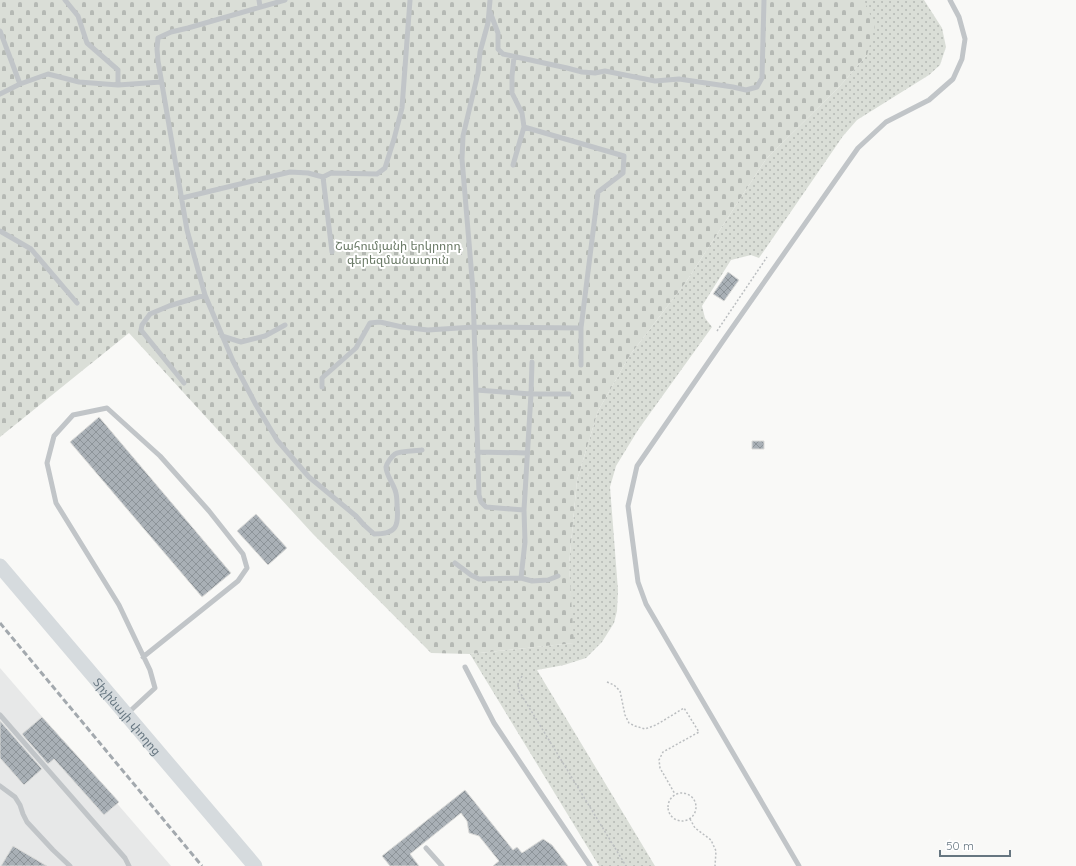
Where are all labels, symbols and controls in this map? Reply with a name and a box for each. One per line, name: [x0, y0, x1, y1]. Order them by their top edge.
park label: Շահումյանի երկրորդ գերեզմանատուն: [335, 238, 461, 267]
street label: Տիչինայի փողոց: [91, 674, 165, 758]
scale bar: [940, 832, 1010, 858]
text: 50 m: [946, 838, 974, 853]

